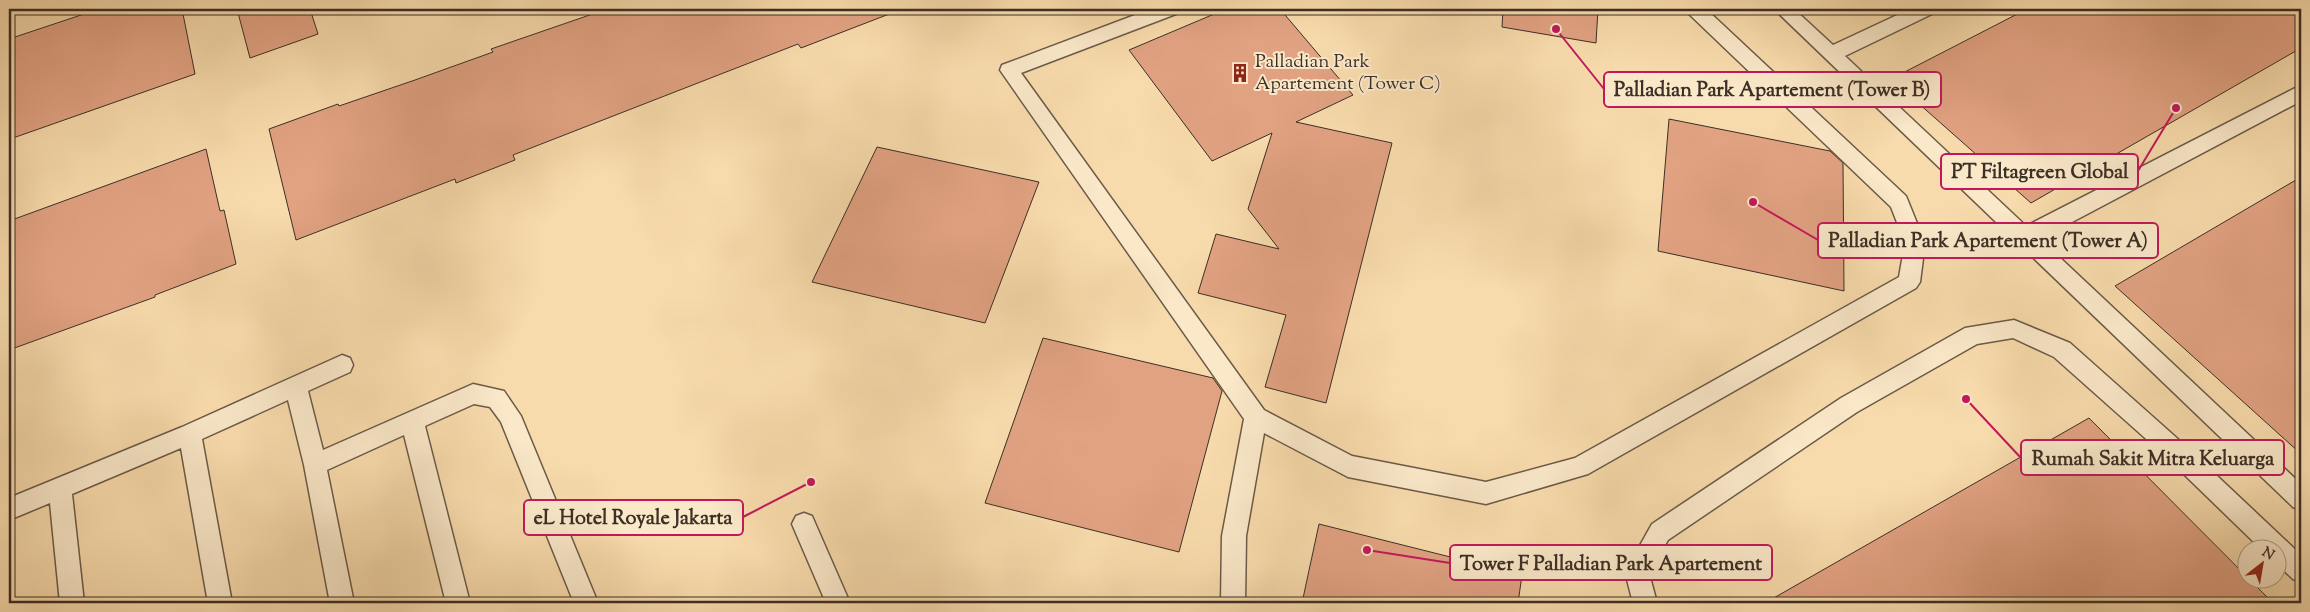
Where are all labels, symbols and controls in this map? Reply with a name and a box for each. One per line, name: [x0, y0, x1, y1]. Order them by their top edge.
place label: Palladian Park Apartement (Tower C): [1255, 49, 1441, 98]
building icon: Palladian Park Apartement (Tower C): [1229, 62, 1251, 84]
callout: Palladian Park Apartement (Tower B): [1604, 72, 1941, 107]
text: Palladian Park Apartement (Tower B): [1614, 77, 1930, 106]
callout: PT Filtagreen Global: [1941, 154, 2138, 189]
text: PT Filtagreen Global: [1951, 159, 2129, 188]
callout: Palladian Park Apartement (Tower A): [1818, 223, 2158, 258]
text: Palladian Park Apartement (Tower A): [1828, 228, 2148, 257]
callout: Rumah Sakit Mitra Keluarga: [2021, 440, 2284, 475]
text: Rumah Sakit Mitra Keluarga: [2032, 446, 2275, 475]
callout: eL Hotel Royale Jakarta: [524, 500, 743, 535]
text: eL Hotel Royale Jakarta: [534, 505, 733, 534]
north arrow: [2238, 540, 2288, 590]
text: N: [2258, 543, 2278, 566]
callout: Tower F Palladian Park Apartement: [1450, 545, 1772, 580]
text: Tower F Palladian Park Apartement: [1460, 551, 1762, 580]

